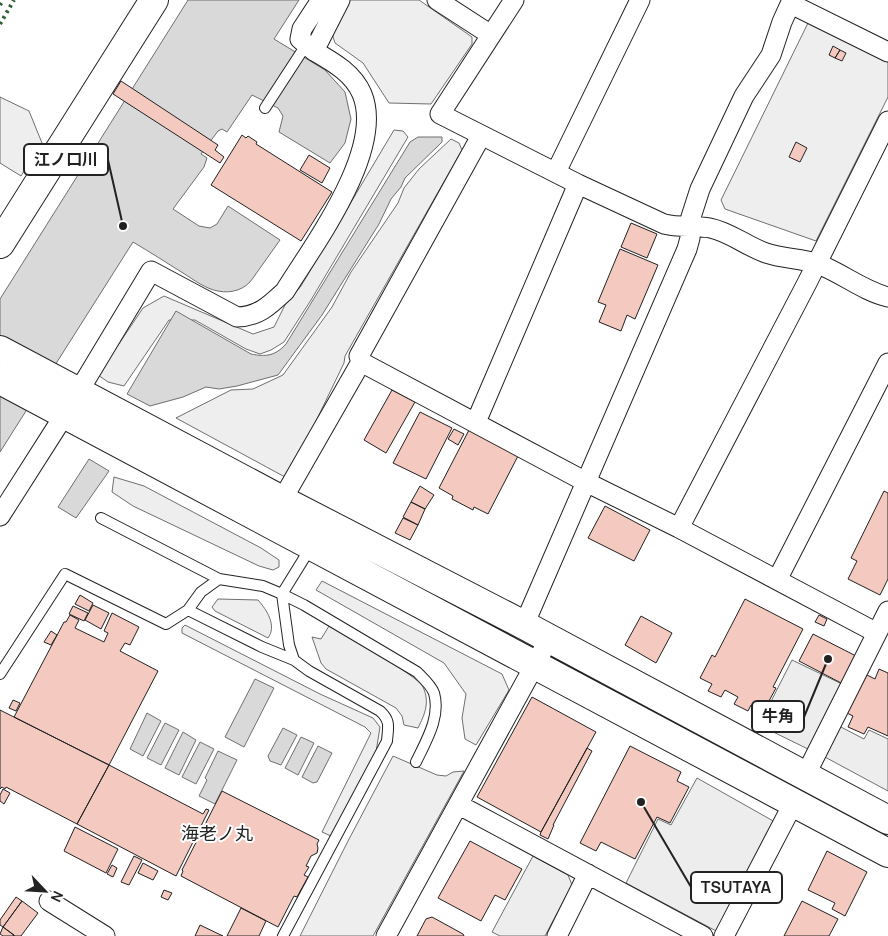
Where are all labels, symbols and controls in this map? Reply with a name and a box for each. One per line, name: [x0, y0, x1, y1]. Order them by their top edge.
callout: 江ノ口川: [24, 144, 108, 175]
text: 江ノ口川: [34, 148, 98, 170]
callout: 牛角: [752, 701, 804, 732]
text: 牛角: [762, 705, 794, 727]
district label: 海老ノ丸: [181, 821, 253, 845]
north arrow: [20, 866, 70, 916]
callout: TSUTAYA: [691, 872, 782, 903]
text: TSUTAYA: [701, 876, 771, 898]
text: N: [46, 888, 68, 905]

